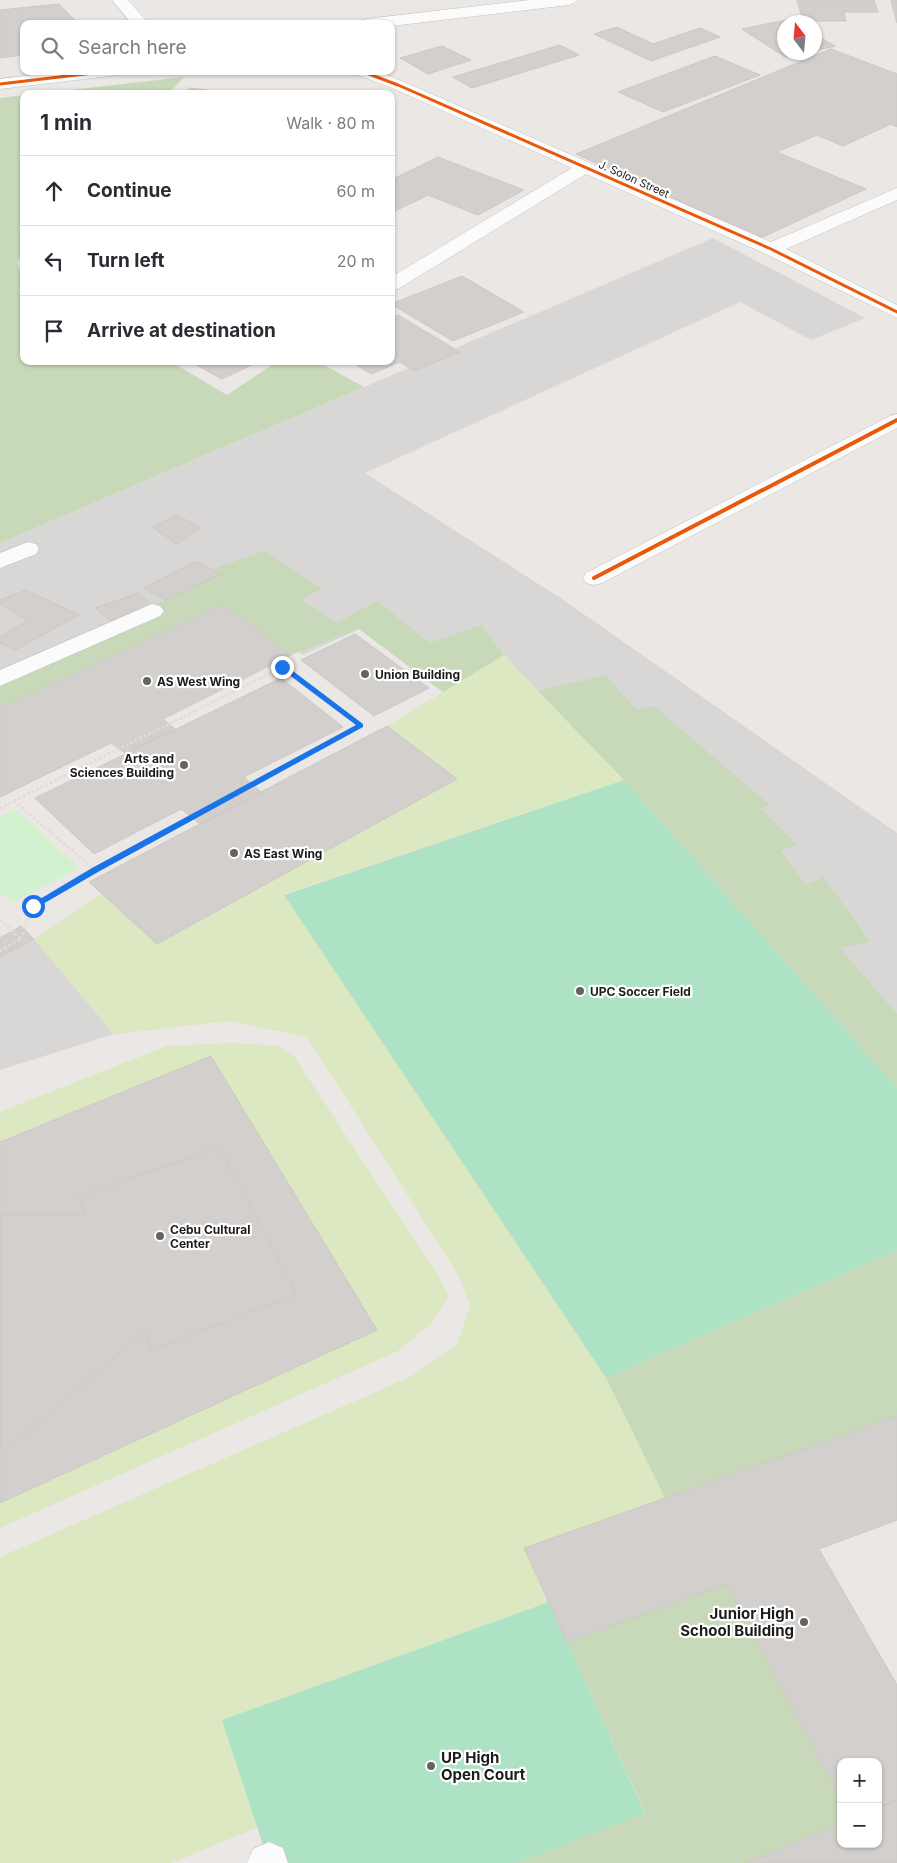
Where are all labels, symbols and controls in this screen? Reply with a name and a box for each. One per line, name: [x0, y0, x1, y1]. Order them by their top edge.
north arrow: [777, 15, 822, 60]
search box: [20, 20, 395, 75]
icon: search: [38, 34, 66, 62]
text: Search here: [78, 36, 187, 59]
text: 1 min: [40, 110, 92, 135]
text: Walk · 80 m: [286, 113, 375, 133]
street label: J. Solon Street: [597, 157, 672, 201]
icon: ahead: [40, 177, 68, 205]
text: Continue: [87, 179, 172, 202]
text: 60 m: [336, 181, 375, 201]
icon: left: [40, 247, 68, 275]
text: Turn left: [87, 249, 165, 272]
text: 20 m: [337, 251, 375, 271]
icon: arrive: [40, 317, 68, 345]
text: Arrive at destination: [87, 319, 276, 342]
route end: [271, 656, 294, 679]
place label: Union Building: [375, 667, 460, 682]
marker: Union Building: [359, 668, 371, 680]
place label: AS West Wing: [157, 674, 240, 689]
marker: AS West Wing: [141, 675, 153, 687]
place label: Arts and Sciences Building: [70, 751, 174, 780]
marker: Arts and Sciences Building: [178, 759, 190, 771]
place label: AS East Wing: [244, 846, 322, 861]
marker: AS East Wing: [228, 847, 240, 859]
route start: [22, 895, 45, 918]
place label: UPC Soccer Field: [590, 984, 691, 999]
marker: UPC Soccer Field: [574, 985, 586, 997]
place label: Cebu Cultural Center: [170, 1222, 250, 1251]
marker: Cebu Cultural Center: [154, 1230, 166, 1242]
place label: Junior High School Building: [680, 1604, 794, 1640]
marker: Junior High School Building: [798, 1616, 810, 1628]
place label: UP High Open Court: [441, 1748, 526, 1784]
map controls: [837, 1758, 882, 1848]
button: +: [837, 1758, 882, 1803]
marker: UP High Open Court: [425, 1760, 437, 1772]
button: −: [837, 1803, 882, 1848]

